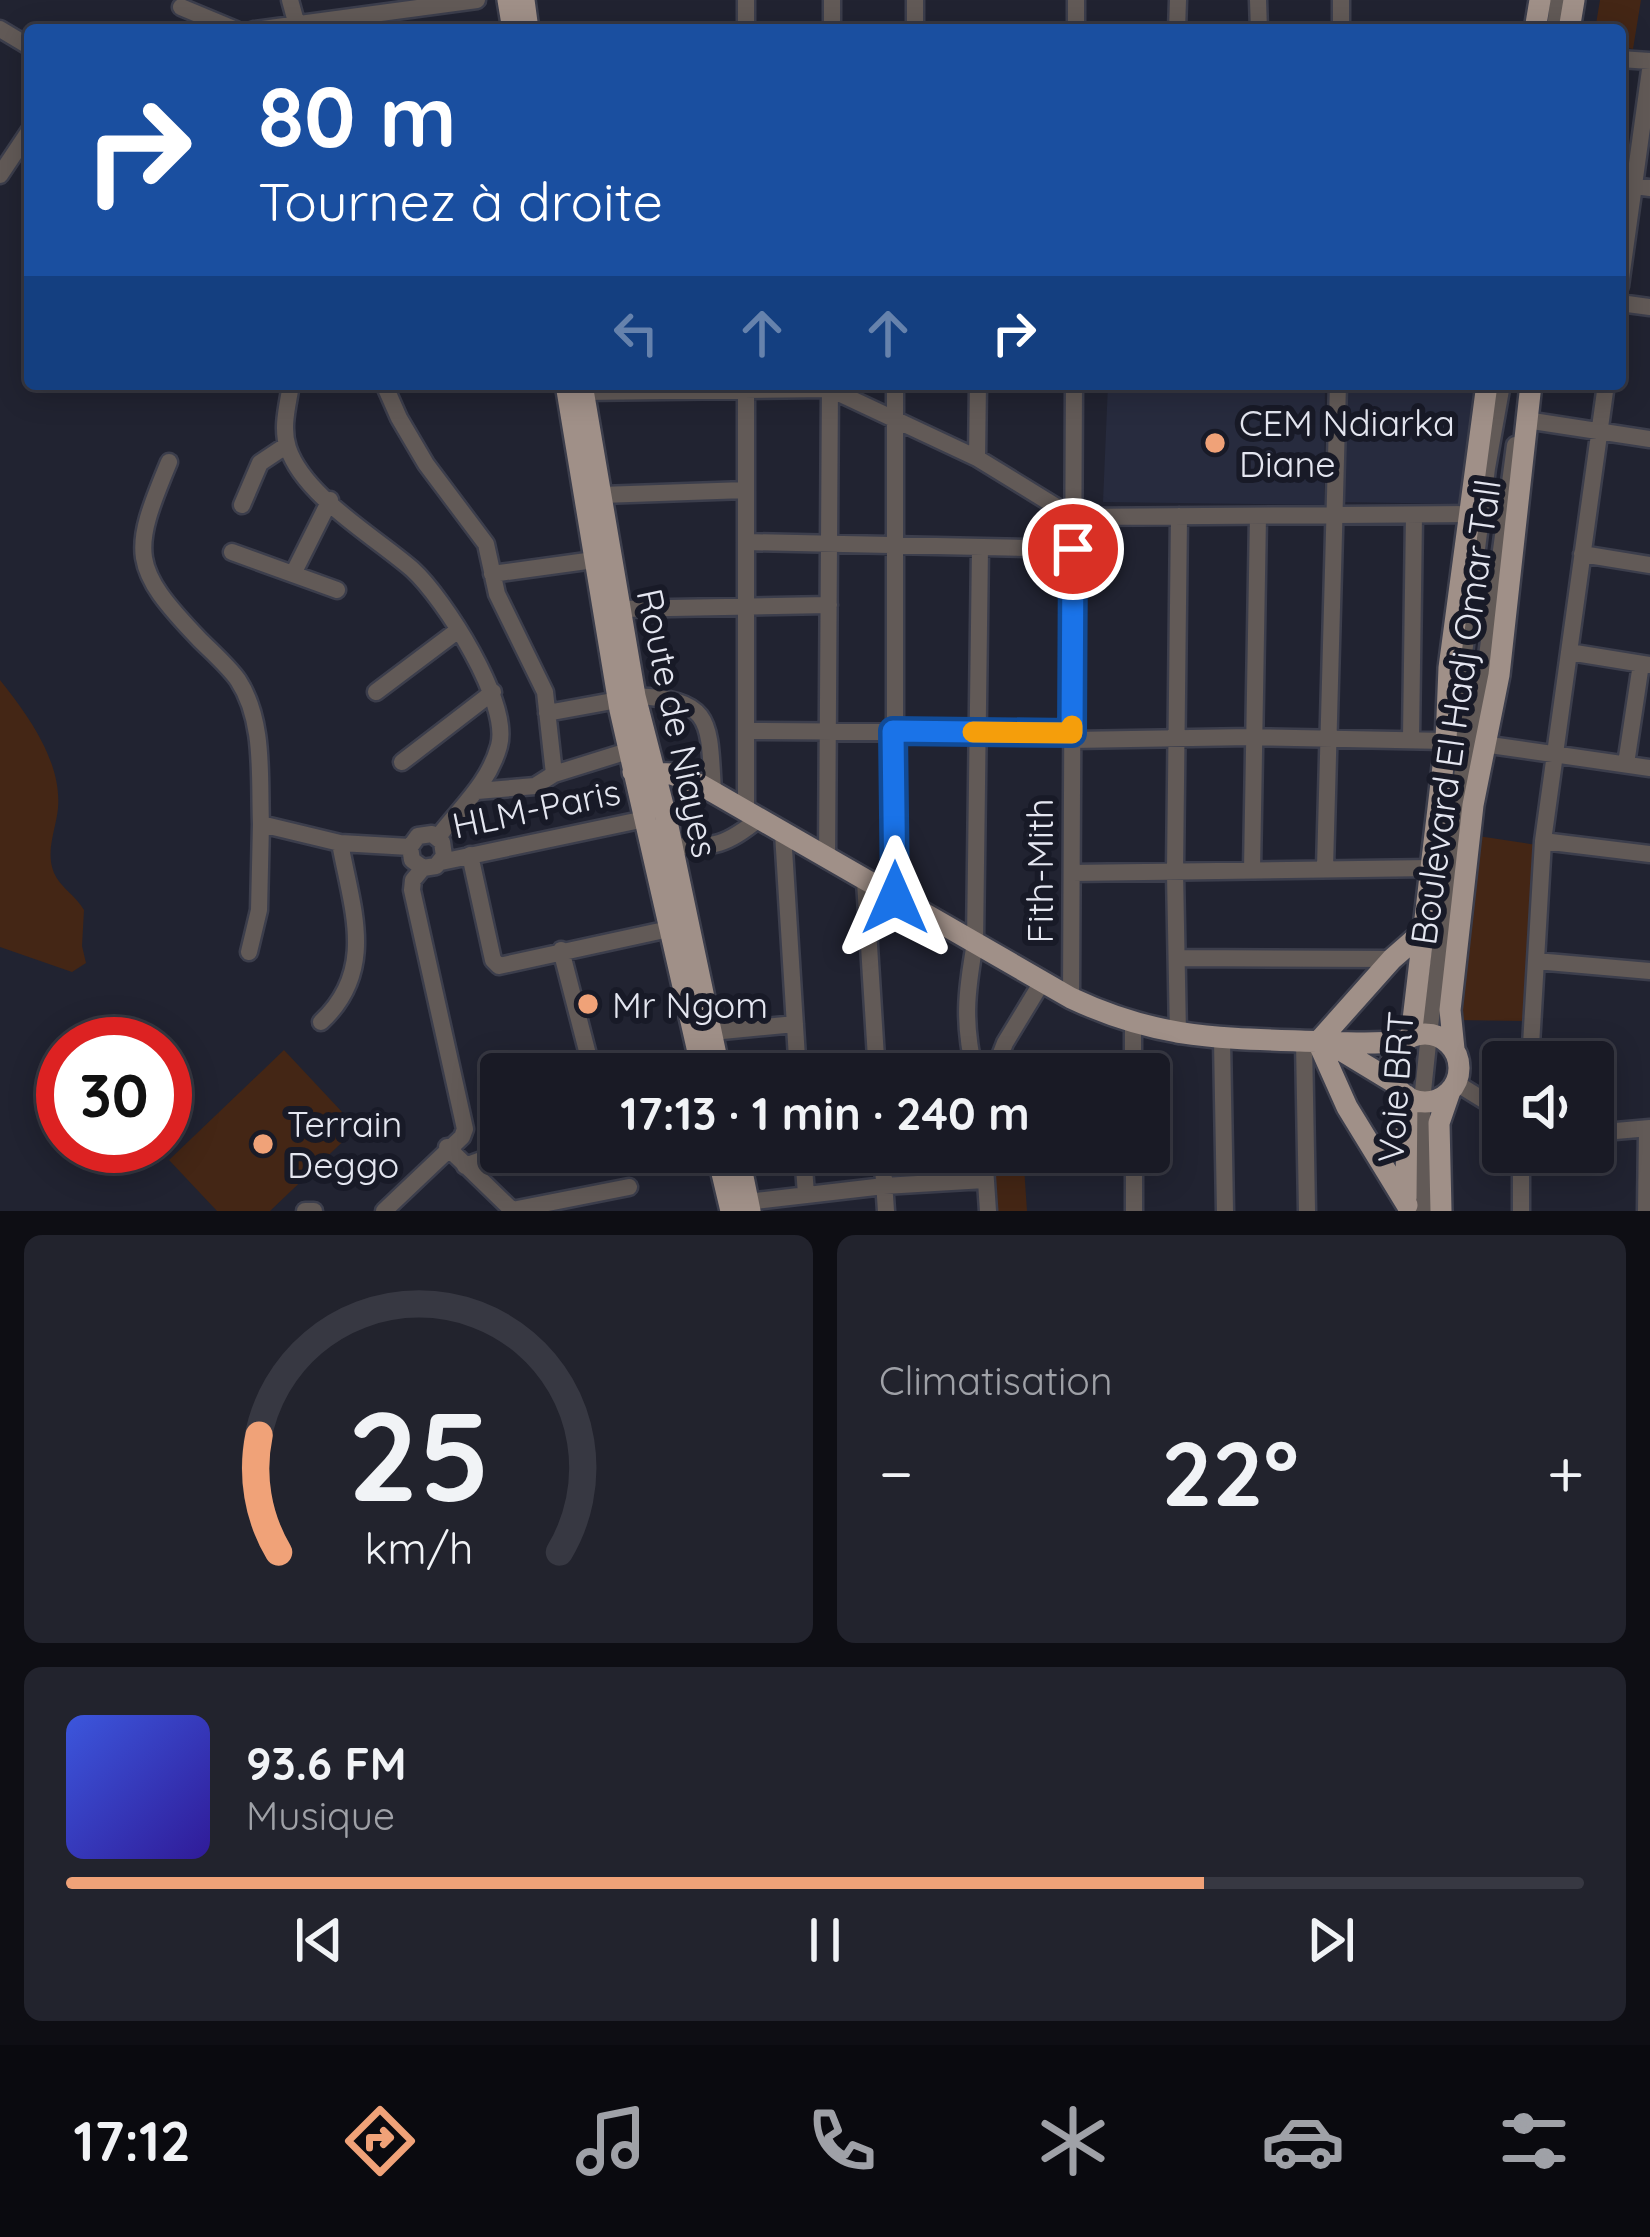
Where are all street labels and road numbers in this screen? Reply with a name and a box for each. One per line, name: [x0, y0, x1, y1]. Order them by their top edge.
street label: Boulevard El Hadj Omar Tall: [1400, 477, 1510, 947]
street label: Route de Niayes: [628, 585, 728, 861]
street label: HLM-Paris: [448, 768, 624, 848]
street label: Fith-Mith: [1017, 799, 1062, 943]
street label: Voie BRT: [1367, 1010, 1423, 1164]

